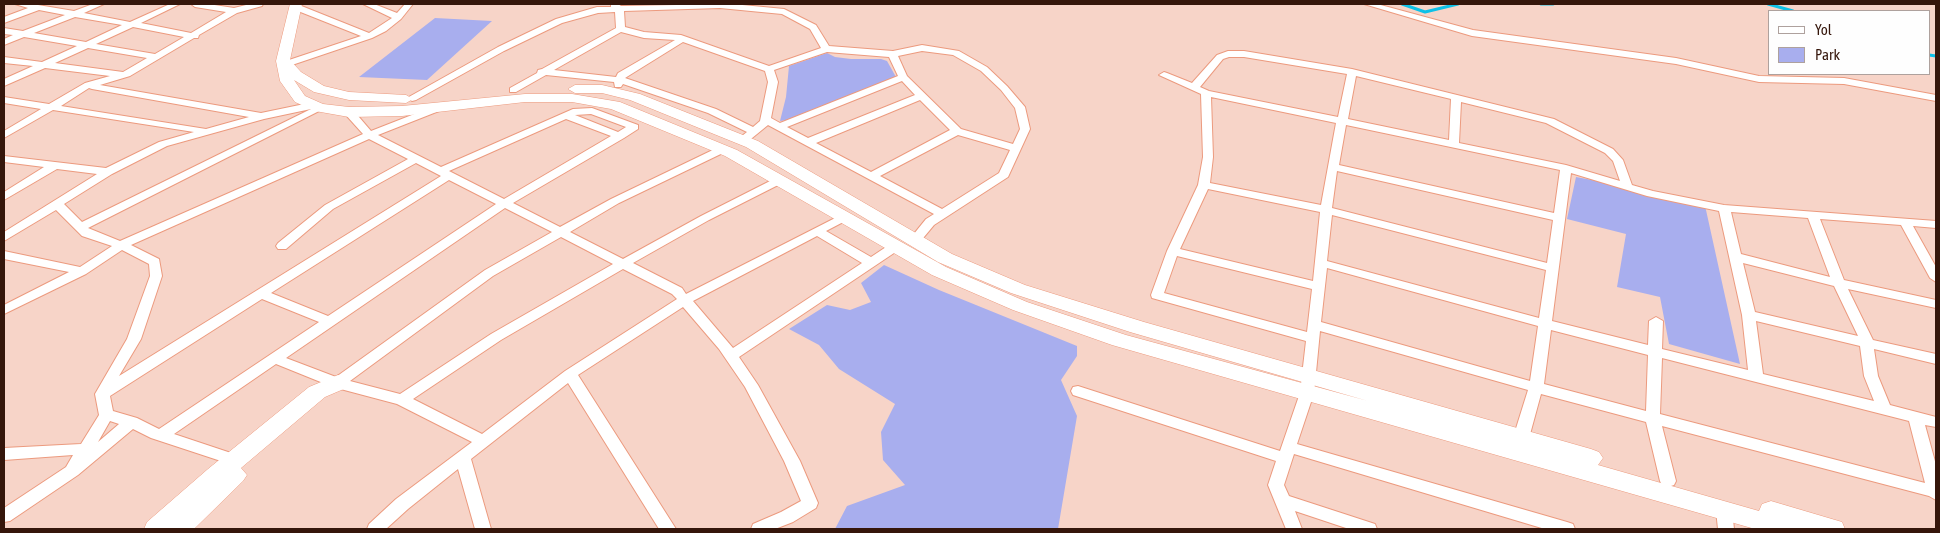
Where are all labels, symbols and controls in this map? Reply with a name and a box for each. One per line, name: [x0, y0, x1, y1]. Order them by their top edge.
legend: [1768, 10, 1930, 75]
text: Yol: [1815, 21, 1832, 38]
text: Park: [1815, 46, 1840, 63]

